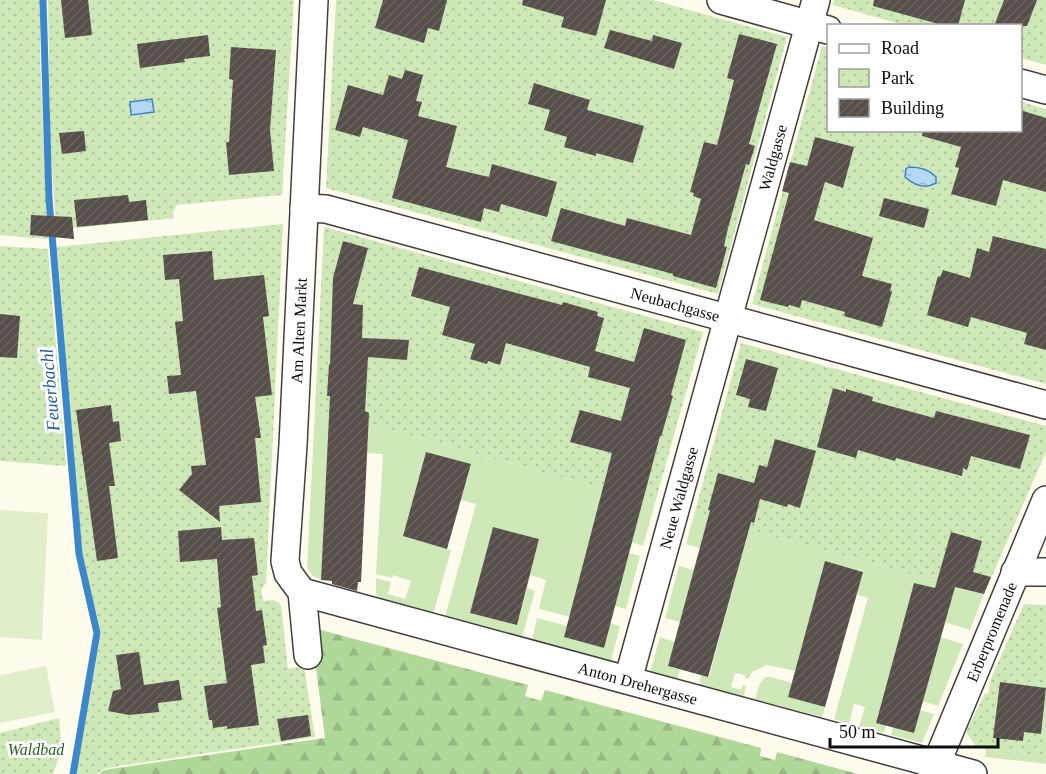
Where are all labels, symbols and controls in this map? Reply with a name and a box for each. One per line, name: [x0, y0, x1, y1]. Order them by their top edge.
legend: [827, 24, 1022, 132]
text: Road: [881, 38, 919, 58]
text: Park: [881, 68, 914, 88]
text: Building: [881, 98, 944, 118]
street label: Waldgasse: [756, 123, 790, 193]
street label: Am Alten Markt: [288, 277, 310, 384]
street label: Neubachgasse: [629, 284, 722, 325]
water label: Feuerbachl: [36, 348, 64, 433]
street label: Neue Waldgasse: [657, 445, 701, 551]
street label: Erberpromenade: [963, 580, 1020, 685]
street label: Anton Drehergasse: [576, 659, 699, 708]
scale bar: [830, 711, 998, 749]
text: 50 m: [839, 722, 876, 742]
park label: Waldbad: [8, 741, 65, 758]

